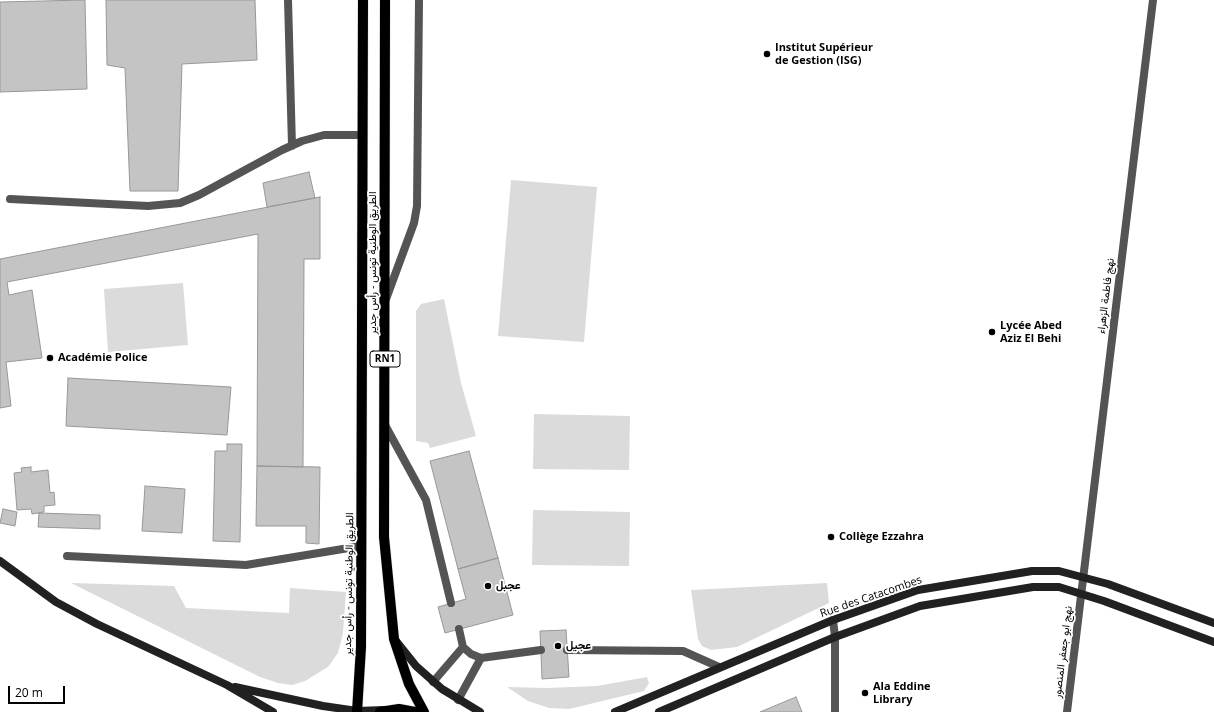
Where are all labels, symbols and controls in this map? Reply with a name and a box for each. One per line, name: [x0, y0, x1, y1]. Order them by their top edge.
place label: Institut Supérieur de Gestion (ISG): [775, 41, 873, 67]
marker: Institut Supérieur de Gestion (ISG): [762, 49, 772, 59]
street label: الطريق الوطنية تونس - رأس جدير: [366, 191, 380, 335]
street label: نهج فاطمة الزهراء: [1095, 257, 1117, 335]
place label: Lycée Abed Aziz El Behi: [1000, 319, 1062, 345]
marker: Lycée Abed Aziz El Behi: [987, 327, 997, 337]
place label: Académie Police: [58, 351, 147, 365]
road number: RN1: [370, 351, 400, 367]
marker: Académie Police: [45, 353, 55, 363]
street label: الطريق الوطنية تونس - رأس جدير: [341, 512, 357, 656]
place label: Collège Ezzahra: [839, 530, 924, 544]
marker: Collège Ezzahra: [826, 532, 836, 542]
street label: Rue des Catacombes: [818, 573, 924, 621]
place label: عجبل: [496, 579, 521, 593]
marker: عجبل: [483, 581, 493, 591]
street label: نهج ابو جعفر المنصور: [1051, 605, 1075, 699]
place label: عجيل: [566, 639, 591, 653]
marker: عجيل: [553, 641, 563, 651]
scale bar: [10, 678, 67, 704]
place label: Ala Eddine Library: [873, 680, 931, 706]
text: 20 m: [15, 684, 43, 701]
marker: Ala Eddine Library: [860, 688, 870, 698]

